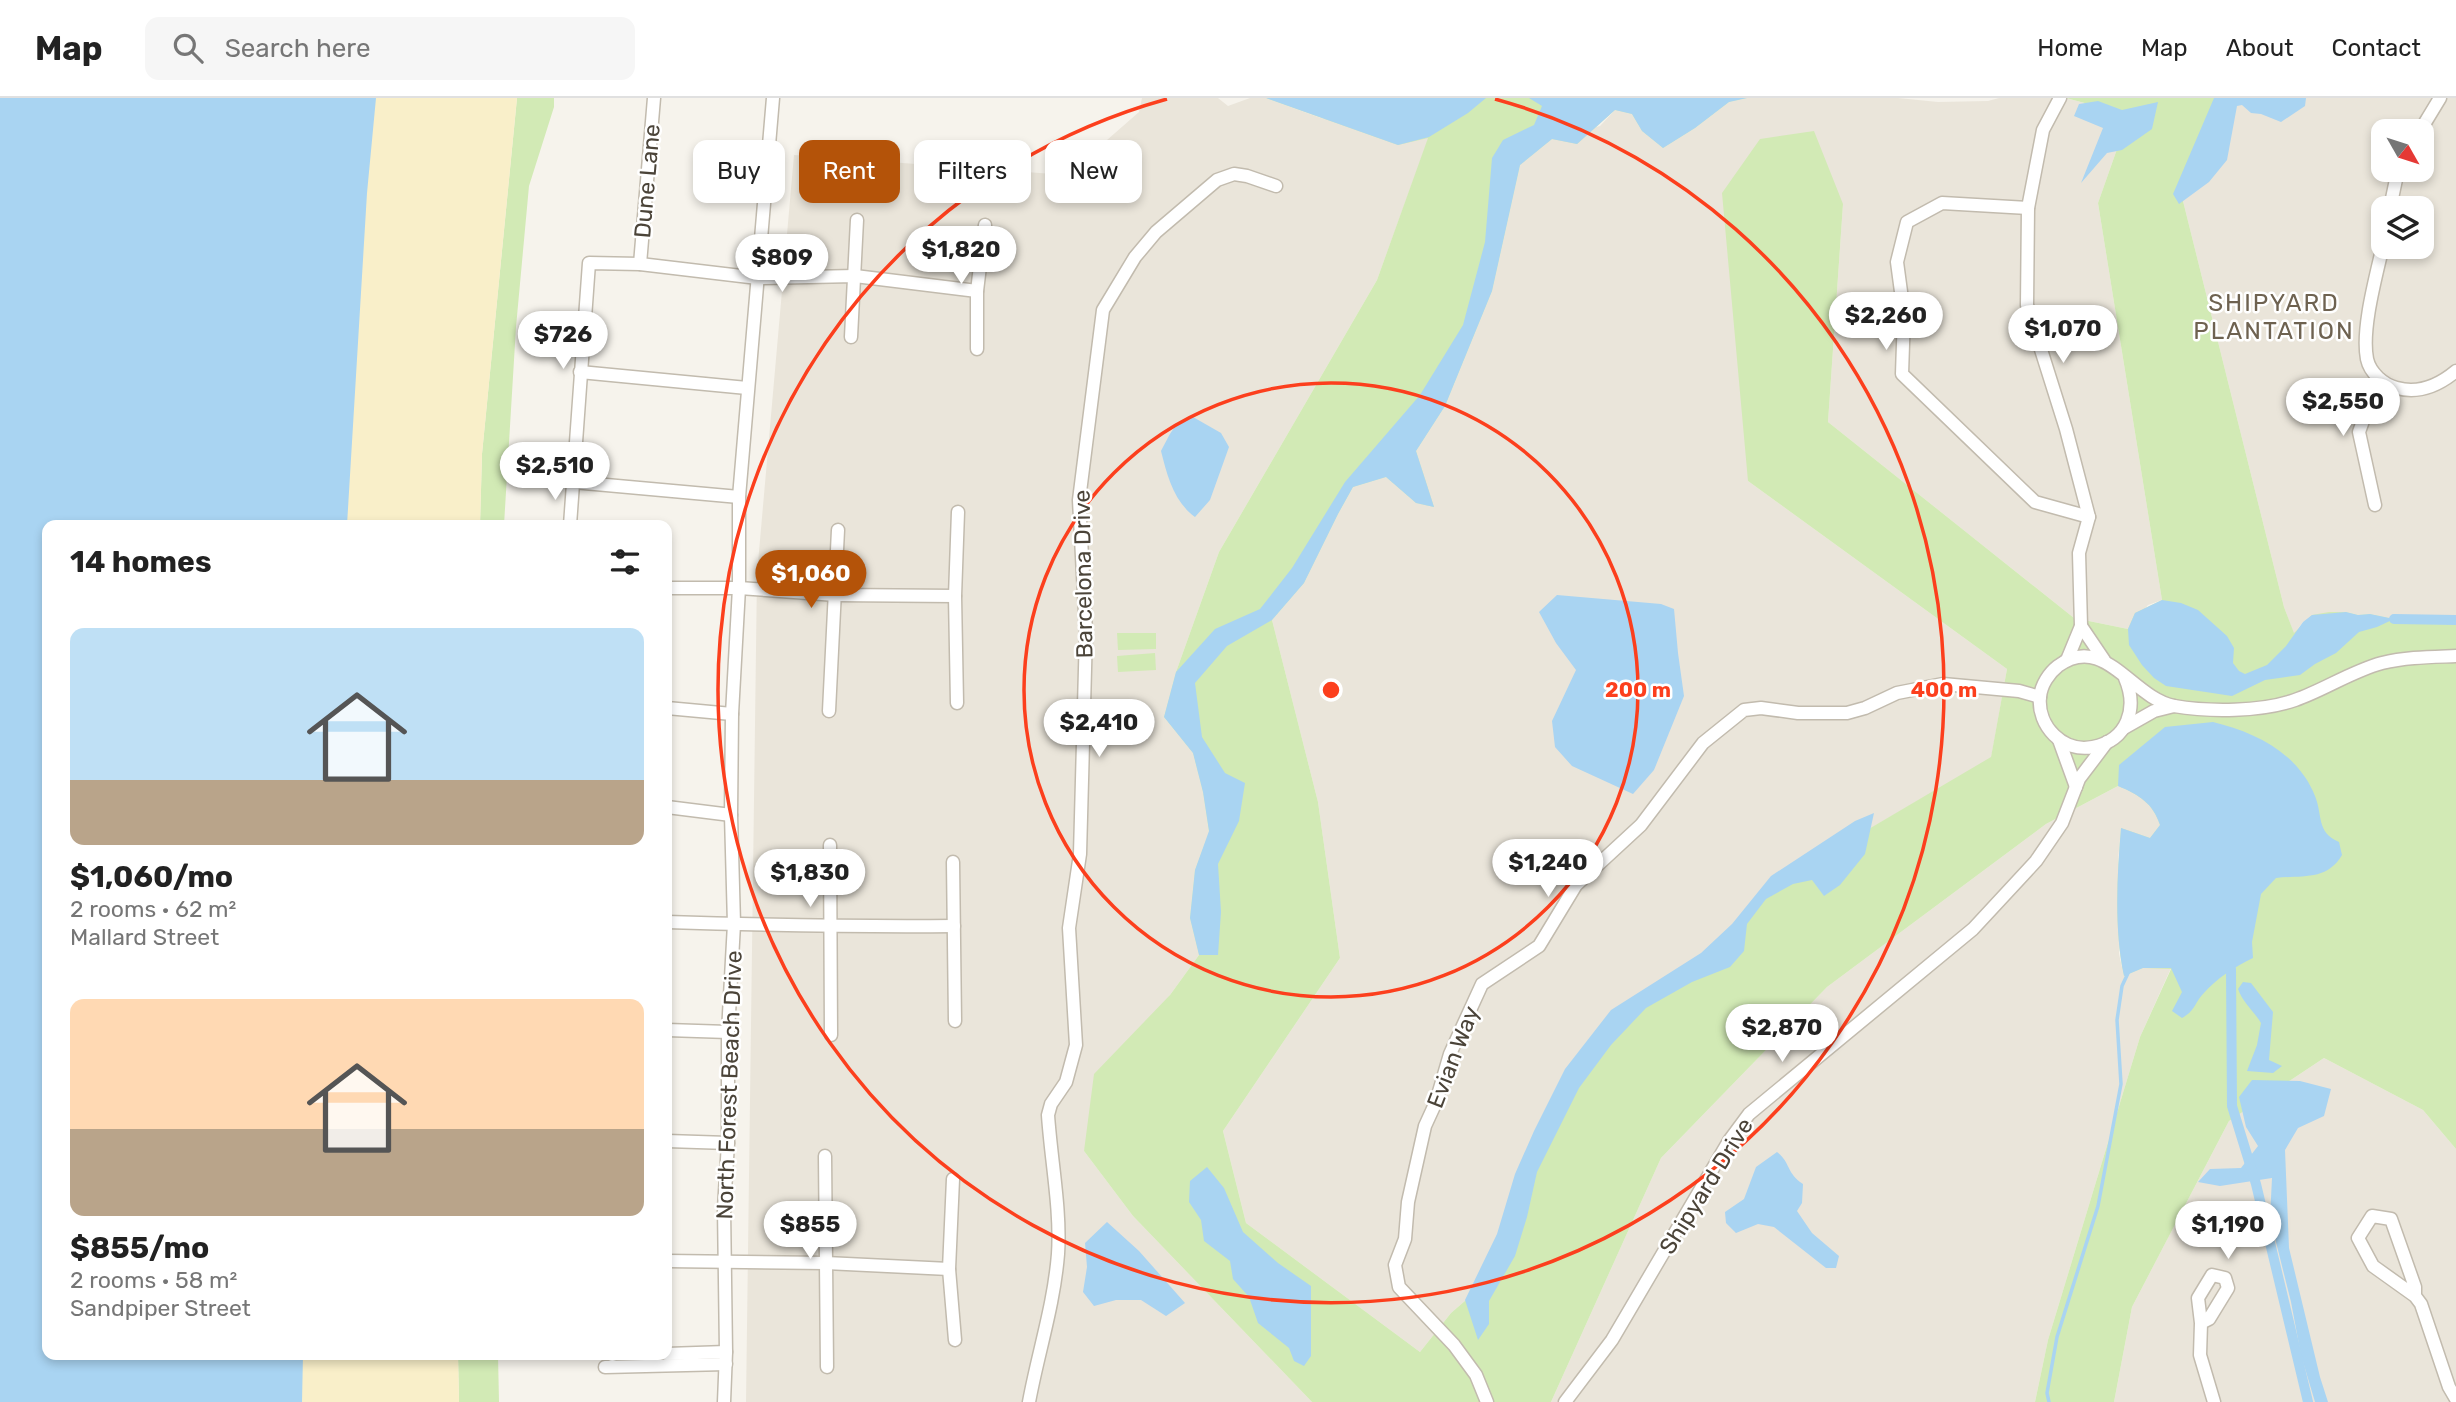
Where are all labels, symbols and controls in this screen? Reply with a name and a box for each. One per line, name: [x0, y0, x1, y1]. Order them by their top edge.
search box: [145, 17, 635, 80]
text: Map: [35, 29, 103, 68]
icon: search: [169, 29, 207, 67]
text: Search here: [225, 33, 370, 64]
text: Home: [2037, 34, 2103, 62]
text: Map: [2141, 34, 2188, 62]
text: About: [2226, 34, 2294, 62]
text: Contact: [2332, 34, 2421, 62]
north arrow: [2371, 119, 2434, 182]
map controls: [2371, 119, 2434, 259]
street label: Dune Lane: [628, 123, 666, 239]
chip: Buy: [693, 140, 785, 203]
chip: Rent: [799, 140, 900, 203]
chip: Filters: [914, 140, 1031, 203]
chip: New: [1045, 140, 1142, 203]
button: layers: [2371, 196, 2434, 259]
pin: $1,820: [904, 226, 1018, 286]
pin: $809: [741, 234, 823, 294]
text: $1,820: [921, 235, 1001, 263]
text: $809: [751, 243, 813, 271]
district label: SHIPYARD PLANTATION: [2193, 289, 2355, 345]
pin: $2,260: [1829, 292, 1943, 352]
text: $2,260: [1845, 301, 1927, 329]
pin: $1,070: [2006, 306, 2120, 365]
pin: $726: [522, 312, 604, 371]
text: $1,070: [2024, 314, 2102, 342]
text: $726: [534, 320, 592, 348]
pin: $2,550: [2286, 378, 2400, 438]
text: $2,550: [2302, 387, 2384, 415]
pin: $2,510: [498, 442, 612, 502]
text: $2,510: [516, 451, 594, 479]
street label: Barcelona Drive: [1068, 489, 1098, 659]
icon: filters: [606, 543, 644, 581]
text: 14 homes: [70, 544, 212, 580]
pin: $1,060: [754, 550, 868, 610]
text: $1,060: [771, 559, 851, 587]
icon: home: [294, 674, 420, 800]
text: 200 m: [1605, 677, 1671, 702]
text: 400 m: [1911, 677, 1977, 702]
centre of rings: [1319, 678, 1343, 702]
pin: $2,410: [1042, 700, 1156, 759]
text: $2,410: [1060, 708, 1138, 736]
pin: $1,240: [1491, 840, 1605, 899]
text: $1,240: [1508, 848, 1588, 876]
pin: $1,830: [753, 850, 867, 909]
text: $1,830: [770, 858, 850, 886]
text: $1,060/mo: [70, 859, 233, 895]
text: 2 rooms · 62 m²: [70, 895, 236, 923]
text: Mallard Street: [70, 923, 219, 951]
street label: North Forest Beach Drive: [710, 950, 748, 1220]
street label: Evian Way: [1421, 1002, 1485, 1112]
pin: $2,870: [1725, 1004, 1839, 1064]
text: $2,870: [1742, 1013, 1823, 1041]
icon: home: [294, 1045, 420, 1171]
street label: Shipyard Drive: [1653, 1113, 1759, 1259]
pin: $855: [769, 1202, 851, 1261]
pin: $1,190: [2171, 1202, 2285, 1261]
text: $855: [780, 1210, 840, 1238]
text: $1,190: [2191, 1210, 2265, 1238]
text: $855/mo: [70, 1230, 209, 1266]
text: 2 rooms · 58 m²: [70, 1266, 237, 1294]
text: Sandpiper Street: [70, 1294, 251, 1322]

